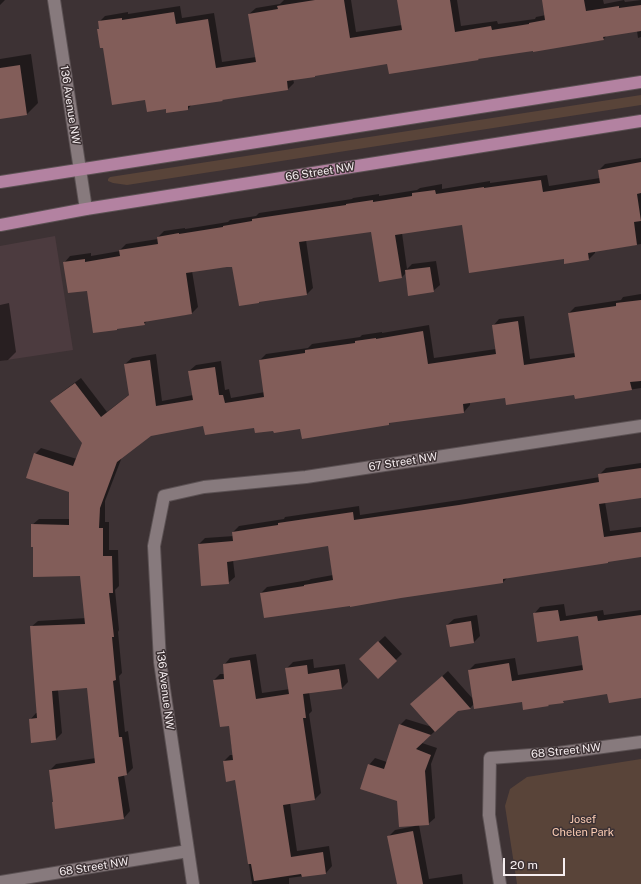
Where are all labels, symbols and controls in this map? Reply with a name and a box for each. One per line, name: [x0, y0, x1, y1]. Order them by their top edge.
street label: 136 Avenue NW: [57, 64, 83, 146]
street label: 66 Street NW: [284, 160, 356, 184]
street label: 67 Street NW: [368, 450, 438, 474]
street label: 136 Avenue NW: [154, 649, 176, 731]
street label: 68 Street NW: [530, 741, 602, 761]
park label: Josef Chelen Park: [552, 813, 614, 839]
scale bar: [505, 850, 567, 876]
street label: 68 Street NW: [58, 855, 130, 879]
text: 20 m: [510, 858, 538, 872]

